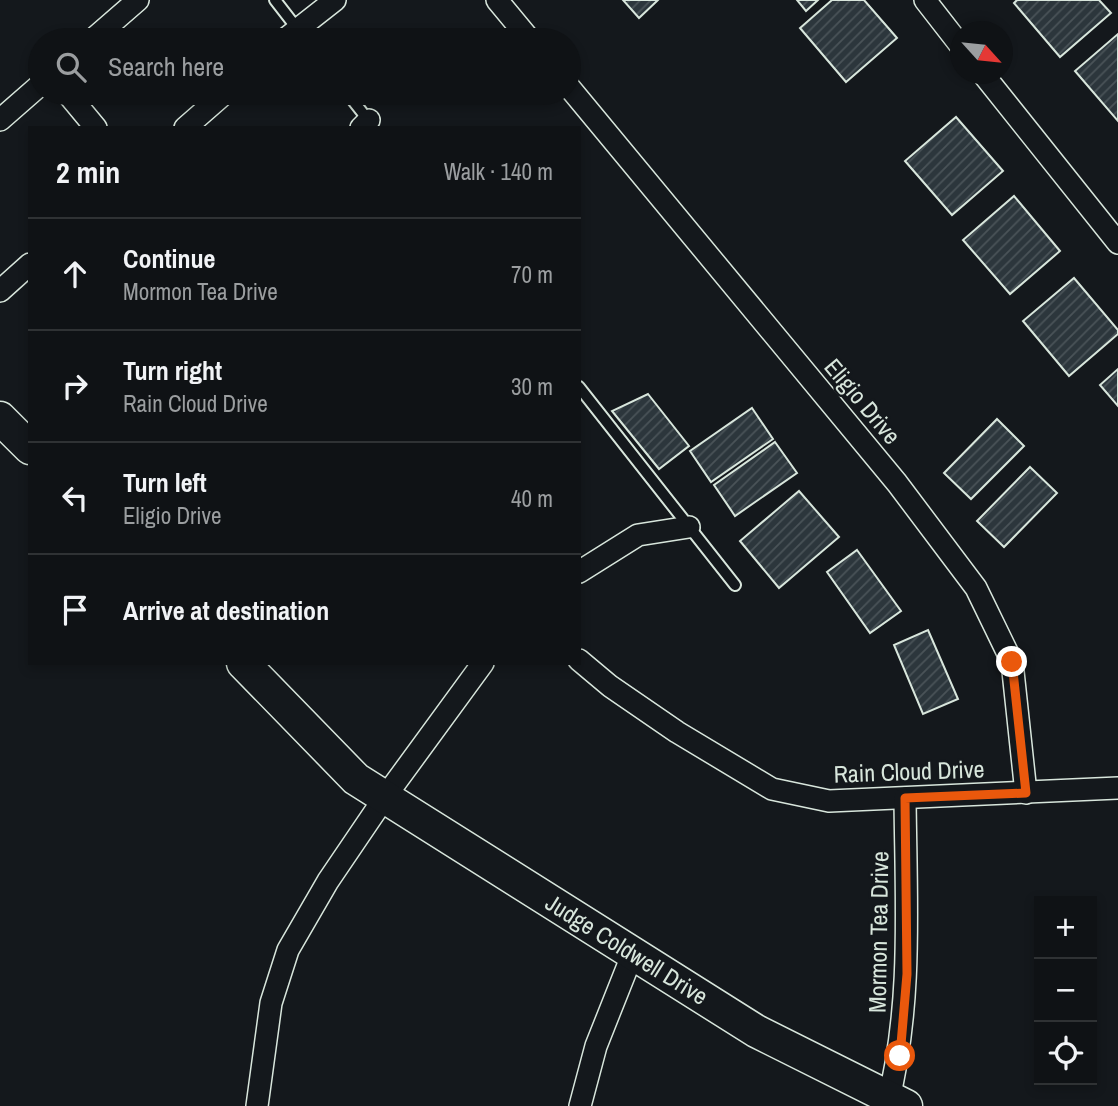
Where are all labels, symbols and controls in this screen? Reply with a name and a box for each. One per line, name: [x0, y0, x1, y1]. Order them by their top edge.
north arrow: [950, 21, 1013, 84]
search box: [28, 28, 581, 105]
icon: search: [52, 48, 90, 86]
text: Search here: [108, 49, 224, 84]
text: 2 min: [56, 152, 120, 192]
text: Walk · 140 m: [444, 156, 553, 187]
text: Continue: [123, 241, 215, 276]
icon: ahead: [56, 255, 94, 293]
text: 70 m: [511, 259, 553, 290]
text: Mormon Tea Drive: [123, 276, 278, 307]
street label: Eligio Drive: [818, 351, 908, 451]
text: Turn right: [123, 353, 222, 388]
icon: right: [56, 367, 94, 405]
text: 30 m: [511, 371, 553, 402]
text: Rain Cloud Drive: [123, 388, 268, 419]
text: Turn left: [123, 465, 207, 500]
icon: left: [56, 479, 94, 517]
text: 40 m: [511, 483, 553, 514]
text: Eligio Drive: [123, 500, 222, 531]
icon: arrive: [56, 591, 94, 629]
text: Arrive at destination: [123, 593, 329, 628]
route end: [996, 646, 1027, 677]
street label: Rain Cloud Drive: [833, 752, 985, 790]
street label: Mormon Tea Drive: [861, 851, 895, 1013]
street label: Judge Coldwell Drive: [540, 886, 714, 1012]
map controls: [1034, 896, 1097, 1085]
button: +: [1034, 896, 1097, 959]
button: −: [1034, 959, 1097, 1022]
button: locate: [1034, 1022, 1097, 1085]
route start: [884, 1040, 915, 1071]

